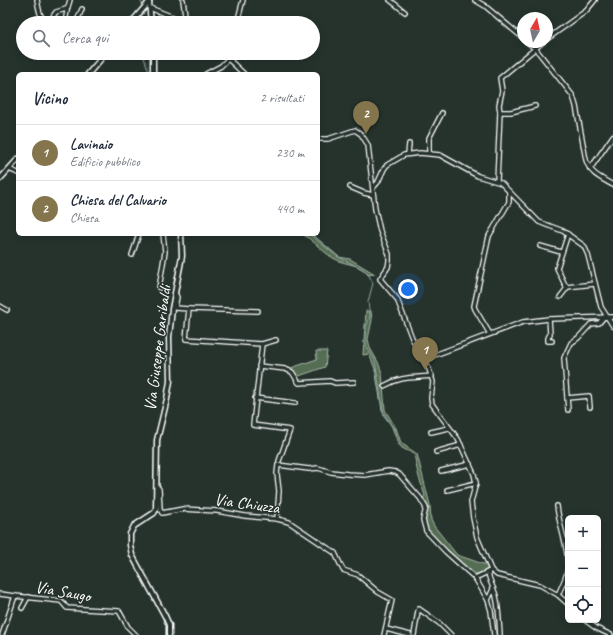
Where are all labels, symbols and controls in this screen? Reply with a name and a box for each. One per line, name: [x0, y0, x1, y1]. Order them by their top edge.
north arrow: [517, 12, 553, 48]
search box: [16, 16, 320, 60]
icon: search: [30, 27, 52, 49]
text: Cerca qui: [62, 29, 108, 48]
text: Vicino: [32, 88, 67, 109]
text: 2 risultati: [260, 90, 304, 106]
pin: 2: [353, 101, 379, 134]
text: Lavinaio: [70, 135, 112, 154]
text: 1: [42, 145, 48, 161]
text: 230 m: [276, 145, 304, 161]
text: Edificio pubblico: [70, 154, 140, 170]
text: Chiesa del Calvario: [70, 191, 166, 210]
text: 2: [42, 201, 48, 217]
text: 440 m: [276, 201, 304, 217]
text: Chiesa: [70, 210, 99, 226]
your location: [398, 279, 418, 299]
street label: Via Giuseppe Garibaldi: [139, 282, 176, 412]
pin: 1: [412, 337, 438, 370]
street label: Via Chiuzza: [213, 489, 282, 519]
map controls: [565, 515, 601, 623]
button: +: [565, 515, 601, 551]
button: −: [565, 551, 601, 587]
street label: Via Saugo: [34, 576, 94, 607]
button: locate: [565, 587, 601, 623]

